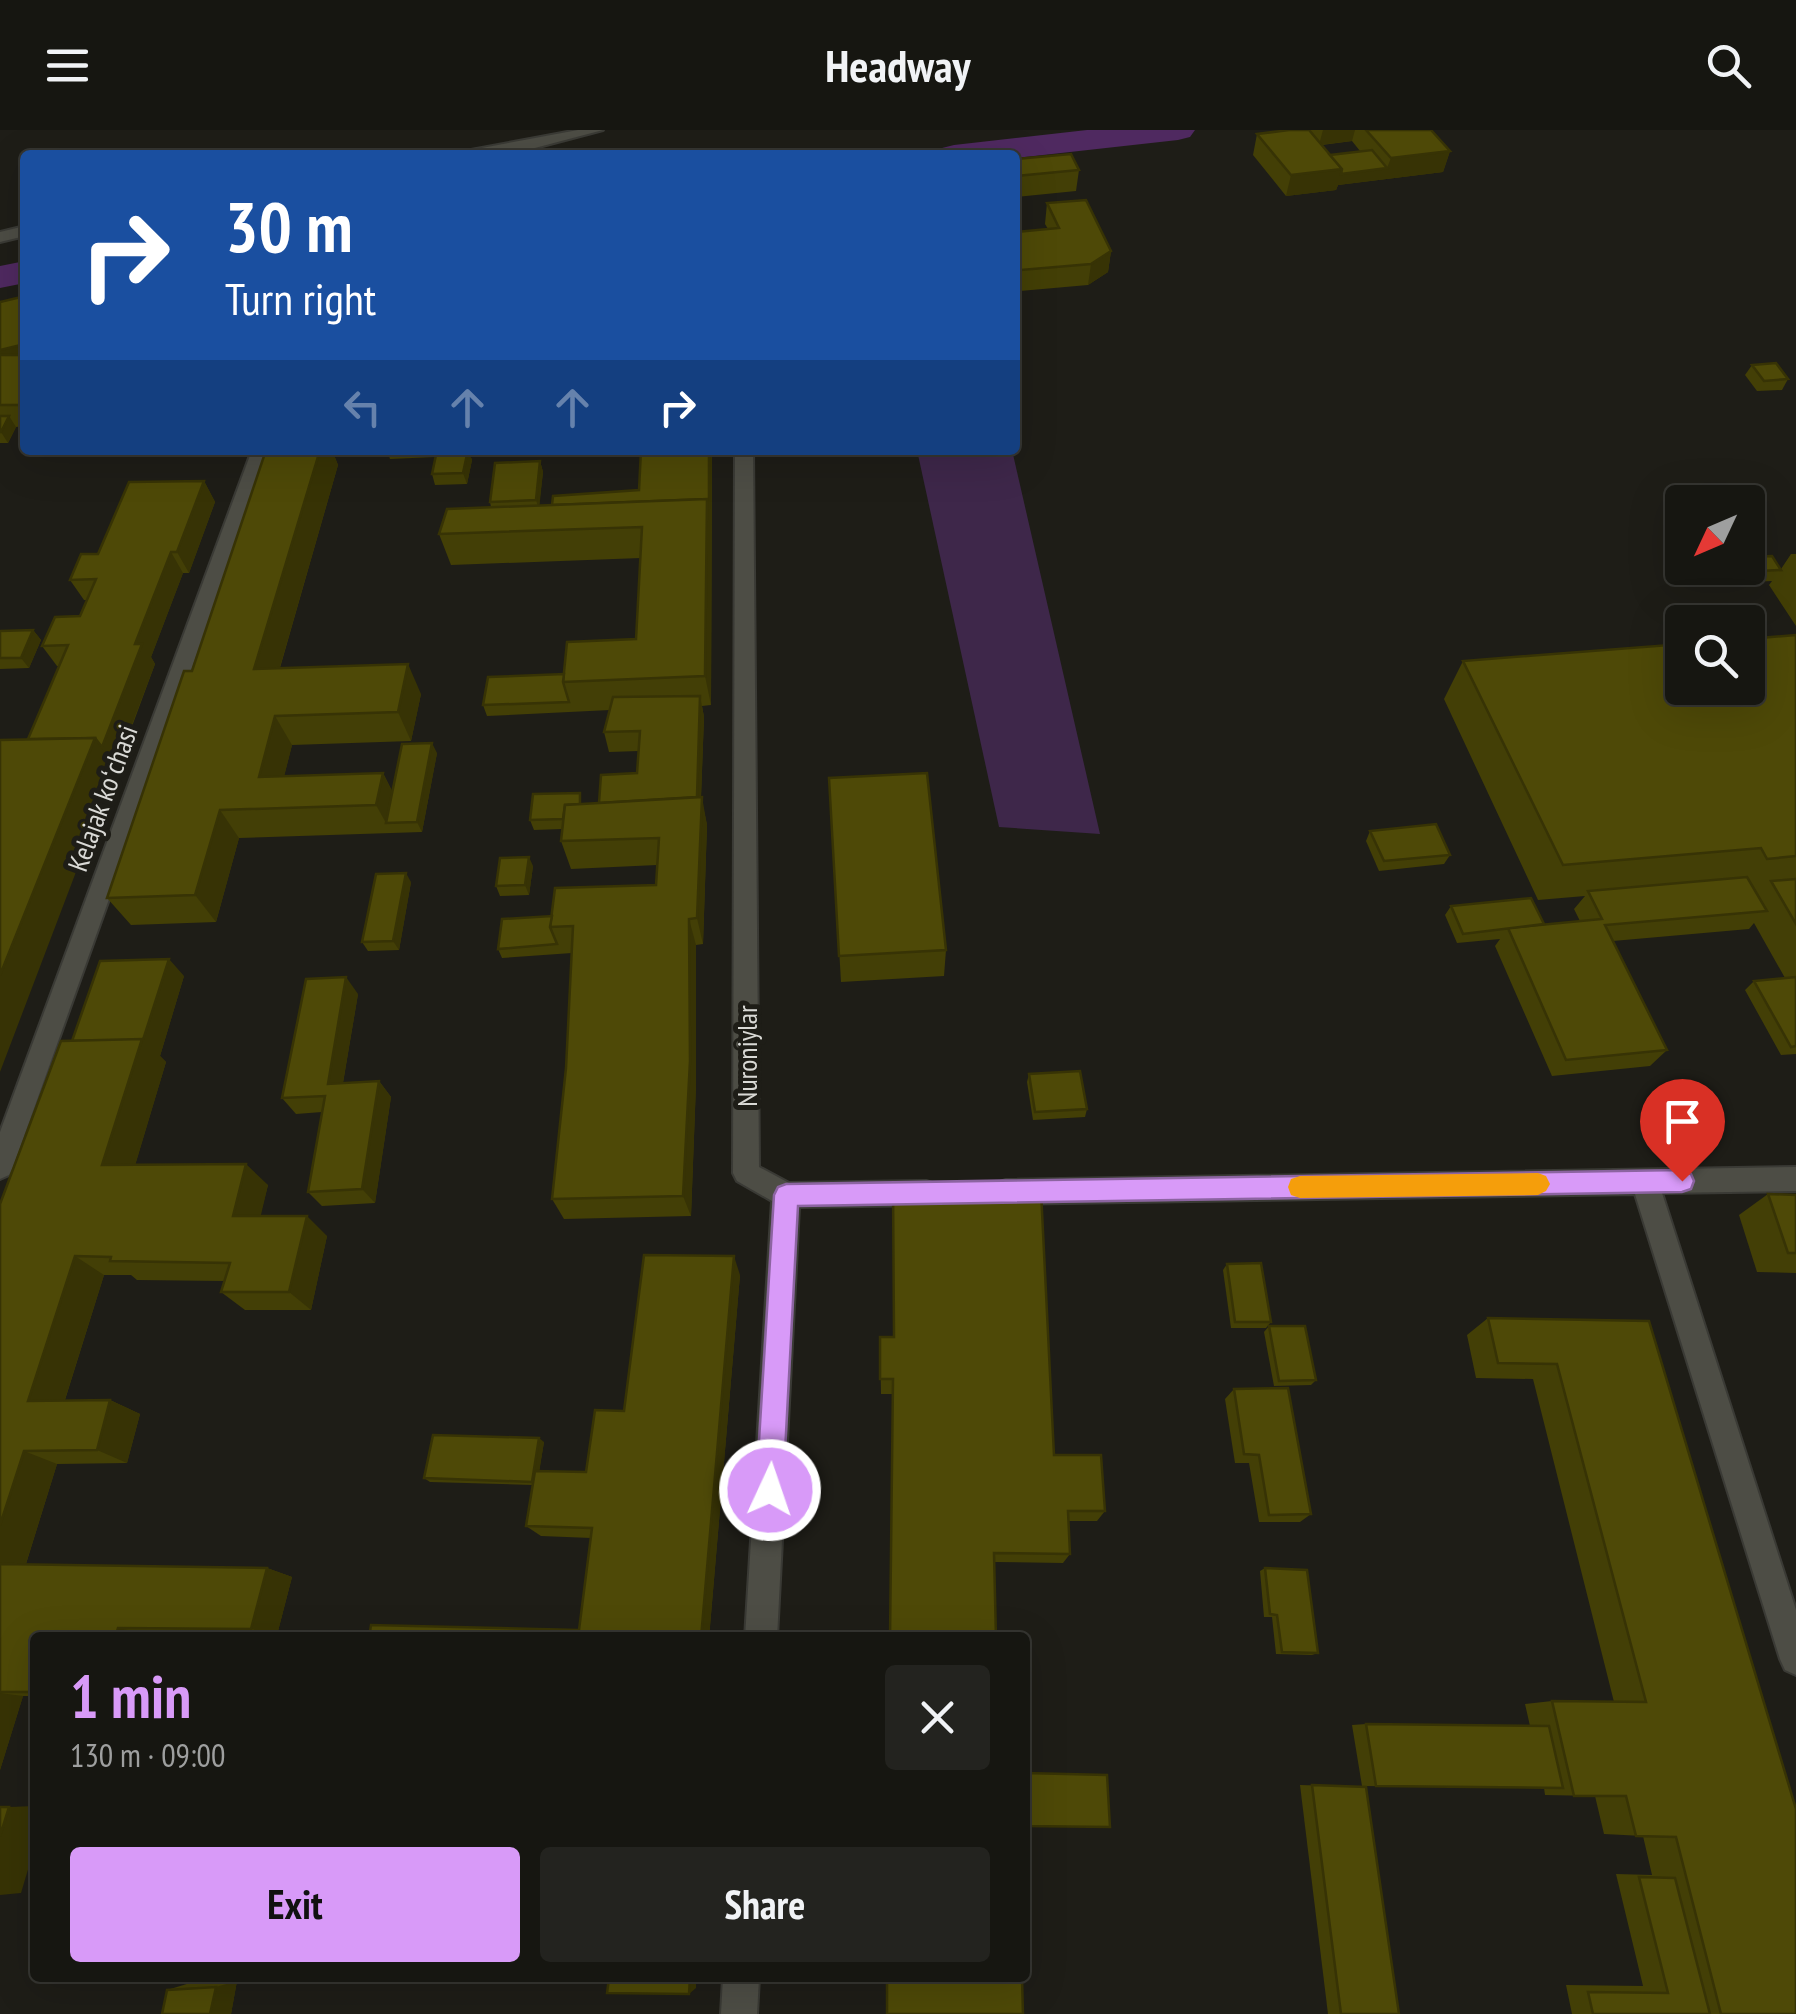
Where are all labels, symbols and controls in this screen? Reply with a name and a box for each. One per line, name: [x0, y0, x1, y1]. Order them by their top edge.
text: Headway: [825, 36, 971, 94]
icon: menu: [40, 38, 95, 93]
icon: search: [1701, 38, 1756, 93]
text: 30 m: [225, 181, 353, 271]
icon: right: [60, 190, 190, 320]
text: Turn right: [225, 269, 376, 327]
icon: left: [335, 380, 390, 435]
icon: ahead: [440, 380, 495, 435]
icon: ahead: [545, 380, 600, 435]
icon: right: [650, 380, 705, 435]
north arrow: [1665, 485, 1765, 585]
map controls: [1665, 485, 1765, 705]
button: search: [1665, 605, 1765, 705]
street label: Kelajak koʻchasi: [58, 720, 146, 876]
street label: Nuroniylar: [728, 1005, 765, 1107]
pin: [1640, 1079, 1725, 1182]
icon: arrive: [1655, 1094, 1710, 1149]
position arrow: [718, 1438, 822, 1542]
text: 1 min: [70, 1657, 191, 1735]
button: close: [885, 1665, 990, 1770]
text: 130 m · 09:00: [70, 1734, 225, 1776]
button: Exit: [70, 1847, 520, 1962]
button: Share: [540, 1847, 990, 1962]

